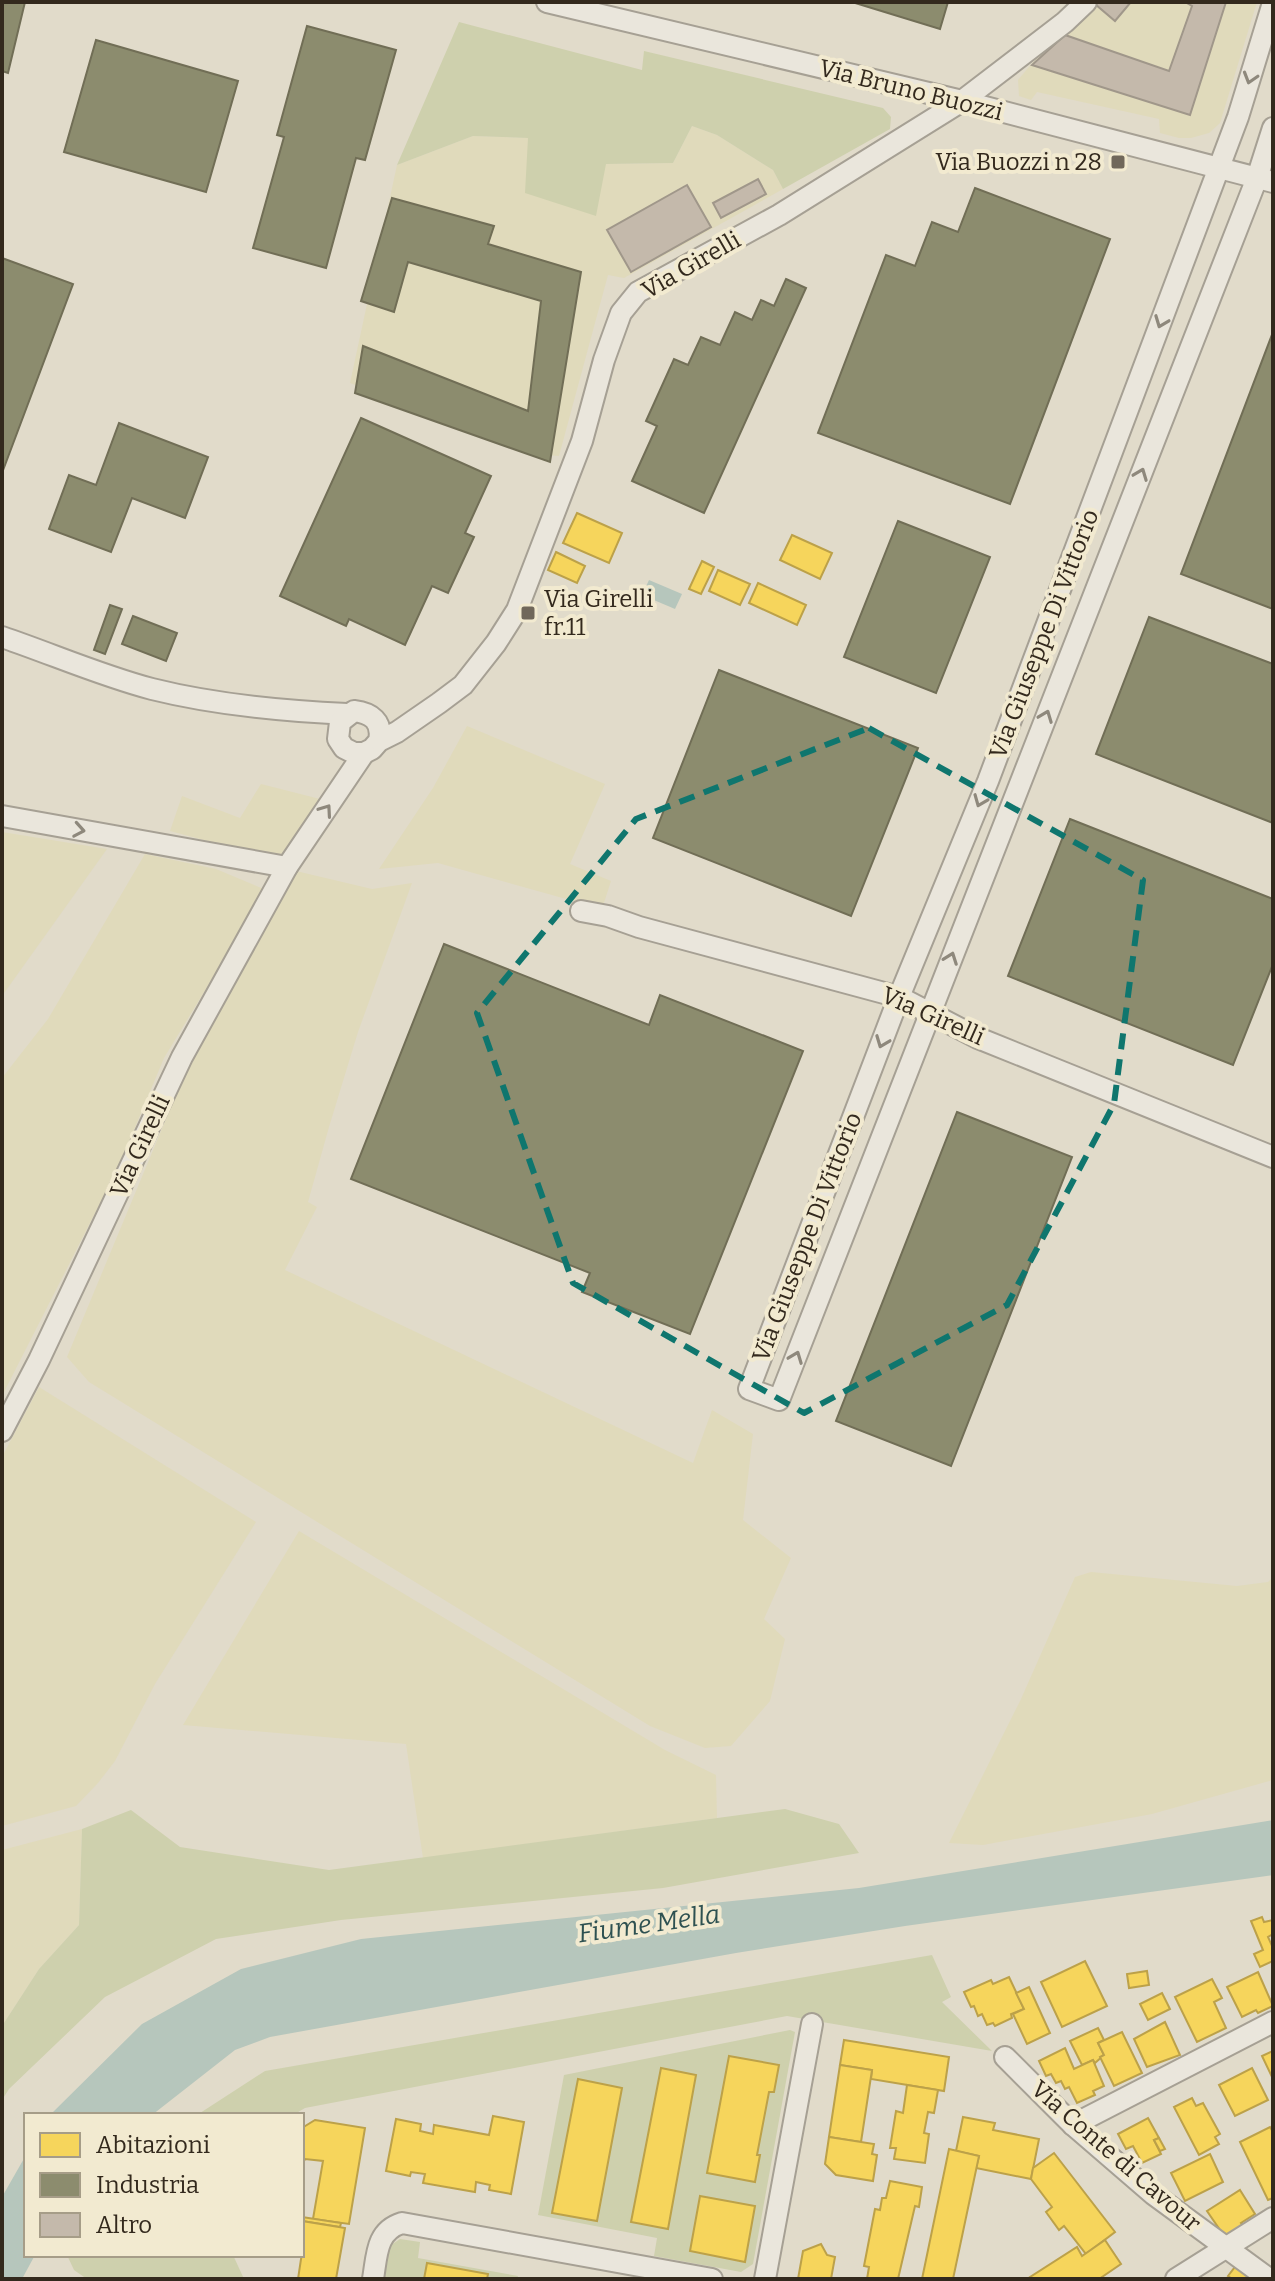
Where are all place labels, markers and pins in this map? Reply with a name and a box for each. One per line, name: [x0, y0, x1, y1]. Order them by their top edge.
place label: Via Buozzi n 28: [935, 148, 1102, 176]
marker: Via Buozzi n 28: [1109, 153, 1127, 171]
place label: Via Girelli fr.11: [544, 585, 653, 641]
marker: Via Girelli fr.11: [519, 604, 537, 622]

